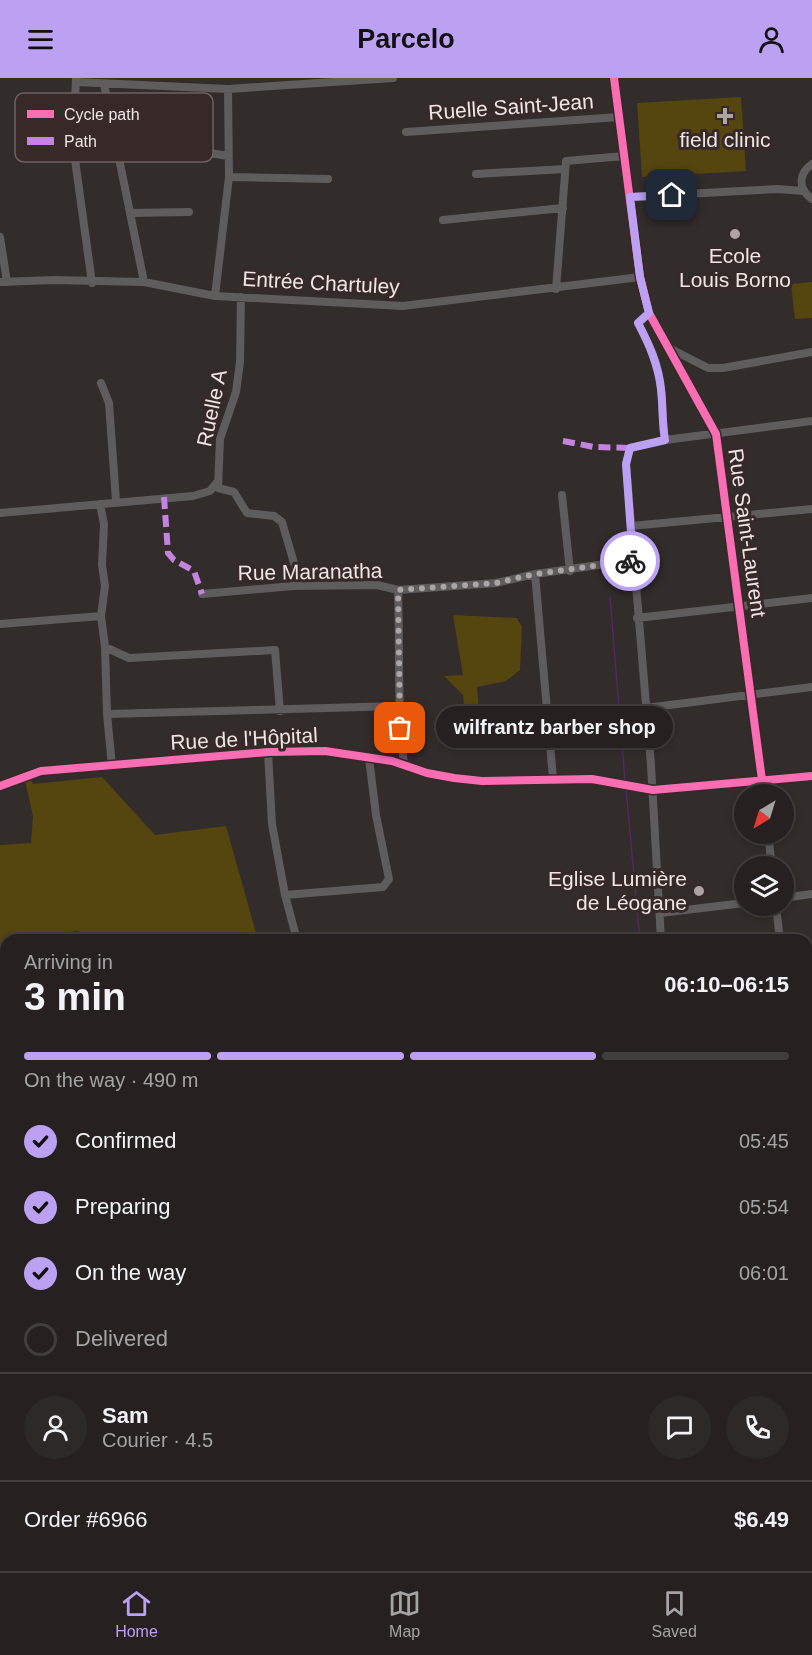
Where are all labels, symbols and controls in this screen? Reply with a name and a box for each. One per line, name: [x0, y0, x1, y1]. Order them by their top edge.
icon: menu: [24, 23, 57, 56]
icon: person: [755, 23, 788, 56]
text: Parcelo: [357, 24, 455, 54]
street label: Ruelle Saint-Jean: [427, 89, 594, 124]
legend: [15, 93, 213, 162]
text: Cycle path: [64, 106, 140, 123]
marker: field clinic: [716, 107, 734, 125]
place label: field clinic: [679, 128, 771, 151]
text: Path: [64, 133, 97, 150]
pin: [646, 169, 697, 220]
icon: home: [655, 178, 688, 211]
marker: Ecole Louis Borno: [728, 227, 742, 241]
place label: Ecole Louis Borno: [679, 244, 791, 291]
street label: Entrée Chartuley: [242, 267, 401, 298]
street label: Ruelle A: [192, 367, 231, 449]
street label: Rue Saint-Laurent: [724, 447, 771, 619]
courier: [600, 531, 660, 591]
icon: bike: [614, 545, 647, 578]
street label: Rue Maranatha: [237, 559, 383, 584]
pin: [374, 702, 425, 753]
callout: wilfrantz barber shop: [436, 707, 673, 749]
icon: bag: [383, 711, 416, 744]
text: wilfrantz barber shop: [453, 716, 656, 738]
street label: Rue de l'Hôpital: [170, 723, 318, 754]
north arrow: [734, 784, 794, 844]
map controls: [734, 784, 794, 916]
button: layers: [734, 856, 794, 916]
place label: Eglise Lumière de Léogane: [548, 867, 687, 914]
marker: Eglise Lumière de Léogane: [692, 884, 706, 898]
text: Arriving in: [24, 951, 113, 973]
text: 06:10–06:15: [664, 972, 789, 997]
text: 3 min: [24, 975, 126, 1018]
text: On the way · 490 m: [24, 1069, 199, 1091]
icon: check: [24, 1125, 57, 1158]
text: Confirmed: [75, 1128, 176, 1153]
text: 05:45: [739, 1130, 789, 1152]
icon: check: [24, 1191, 57, 1224]
text: Preparing: [75, 1194, 170, 1219]
text: 05:54: [739, 1196, 789, 1218]
icon: check: [24, 1257, 57, 1290]
text: On the way: [75, 1260, 186, 1285]
text: 06:01: [739, 1262, 789, 1284]
text: Delivered: [75, 1326, 168, 1351]
button: person: [24, 1396, 87, 1459]
button: chat: [648, 1396, 711, 1459]
button: phone: [726, 1396, 789, 1459]
text: Sam: [102, 1403, 148, 1428]
text: Courier · 4.5: [102, 1429, 213, 1451]
text: Order #6966: [24, 1507, 148, 1532]
text: $6.49: [734, 1507, 789, 1532]
tab: Home: [115, 1587, 158, 1641]
tab: Map: [388, 1587, 421, 1641]
tab: Saved: [651, 1587, 697, 1641]

